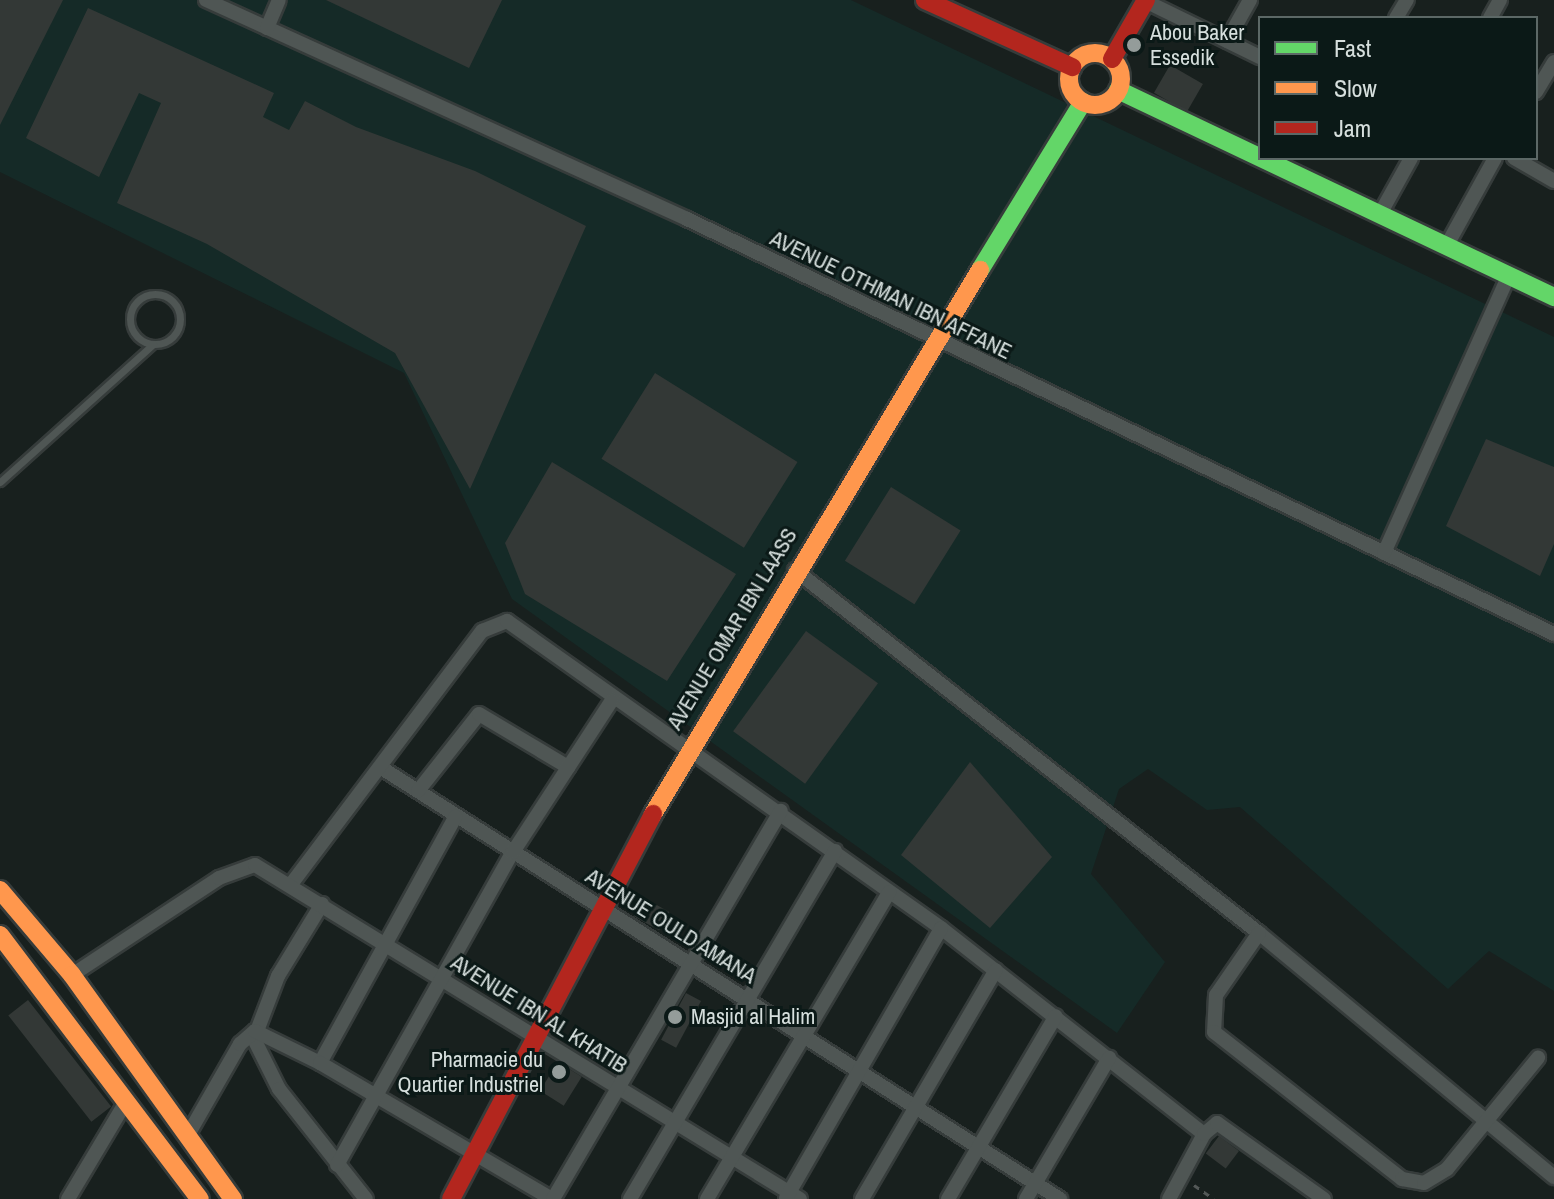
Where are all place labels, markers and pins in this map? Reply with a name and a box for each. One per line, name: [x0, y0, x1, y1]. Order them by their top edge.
place label: Abou Baker Essedik: [1150, 19, 1244, 70]
marker: Abou Baker Essedik: [1125, 36, 1143, 54]
place label: Masjid al Halim: [691, 1004, 815, 1030]
marker: Masjid al Halim: [666, 1008, 684, 1026]
place label: Pharmacie du Quartier Industriel: [398, 1046, 543, 1098]
marker: Pharmacie du Quartier Industriel: [550, 1063, 568, 1081]

